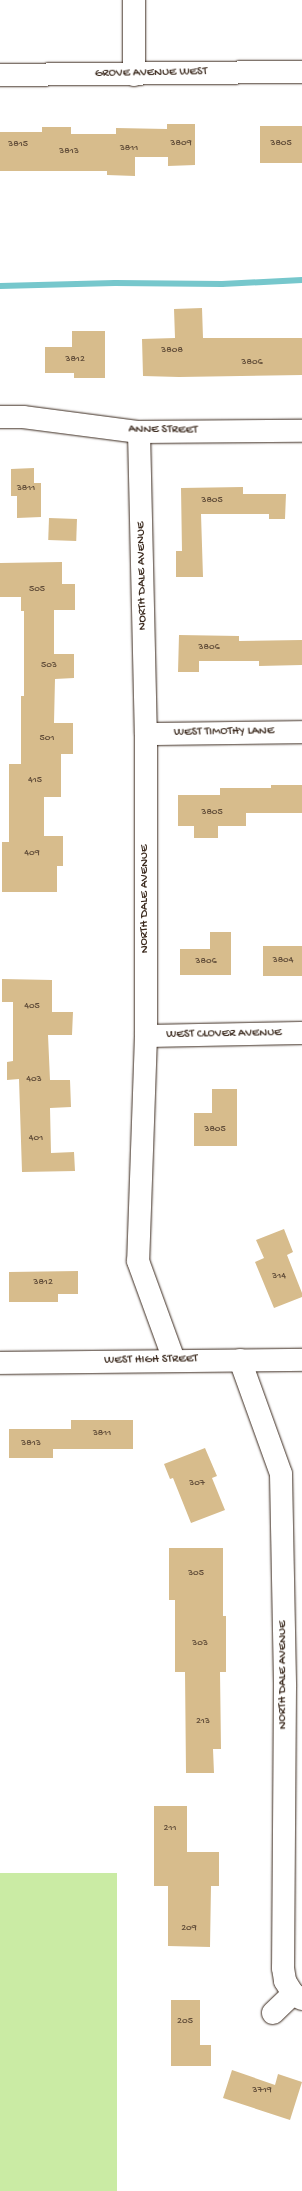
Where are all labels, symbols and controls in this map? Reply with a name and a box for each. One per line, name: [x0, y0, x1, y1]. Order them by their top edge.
street label: GROVE AVENUE WEST: [95, 66, 207, 82]
house number: 3809: [170, 138, 192, 150]
house number: 3805: [270, 138, 292, 150]
house number: 3815: [8, 139, 28, 151]
house number: 3811: [120, 143, 138, 155]
house number: 3813: [59, 146, 79, 158]
house number: 3808: [161, 345, 183, 357]
house number: 3812: [65, 354, 85, 366]
house number: 3806: [241, 357, 263, 369]
street label: ANNE STREET: [128, 423, 198, 439]
house number: 3811: [17, 483, 35, 495]
house number: 3805: [201, 495, 223, 507]
street label: NORTH DALE AVENUE: [135, 522, 151, 630]
house number: 505: [29, 584, 45, 596]
house number: 3806: [198, 642, 220, 654]
house number: 503: [41, 660, 57, 672]
street label: WEST TIMOTHY LANE: [174, 725, 274, 741]
house number: 501: [40, 733, 54, 745]
house number: 415: [28, 775, 42, 787]
house number: 3805: [201, 807, 223, 819]
street label: NORTH DALE AVENUE: [139, 845, 153, 953]
house number: 409: [24, 848, 40, 860]
house number: 3804: [272, 955, 294, 967]
house number: 3806: [195, 956, 217, 968]
house number: 405: [24, 1001, 40, 1013]
street label: WEST CLOVER AVENUE: [166, 1027, 282, 1043]
house number: 403: [26, 1074, 42, 1086]
house number: 3805: [204, 1124, 226, 1136]
house number: 401: [29, 1133, 43, 1145]
house number: 314: [272, 1271, 286, 1283]
house number: 3812: [33, 1277, 53, 1289]
street label: WEST HIGH STREET: [104, 1353, 198, 1369]
house number: 3811: [93, 1428, 111, 1440]
house number: 3813: [21, 1438, 41, 1450]
house number: 307: [189, 1478, 205, 1490]
house number: 305: [188, 1568, 204, 1580]
street label: NORTH DALE AVENUE: [277, 1621, 291, 1729]
house number: 303: [192, 1638, 208, 1650]
house number: 213: [196, 1716, 210, 1728]
house number: 211: [164, 1823, 176, 1835]
house number: 209: [181, 1923, 197, 1935]
house number: 205: [177, 2016, 193, 2028]
house number: 3719: [252, 2085, 272, 2097]

